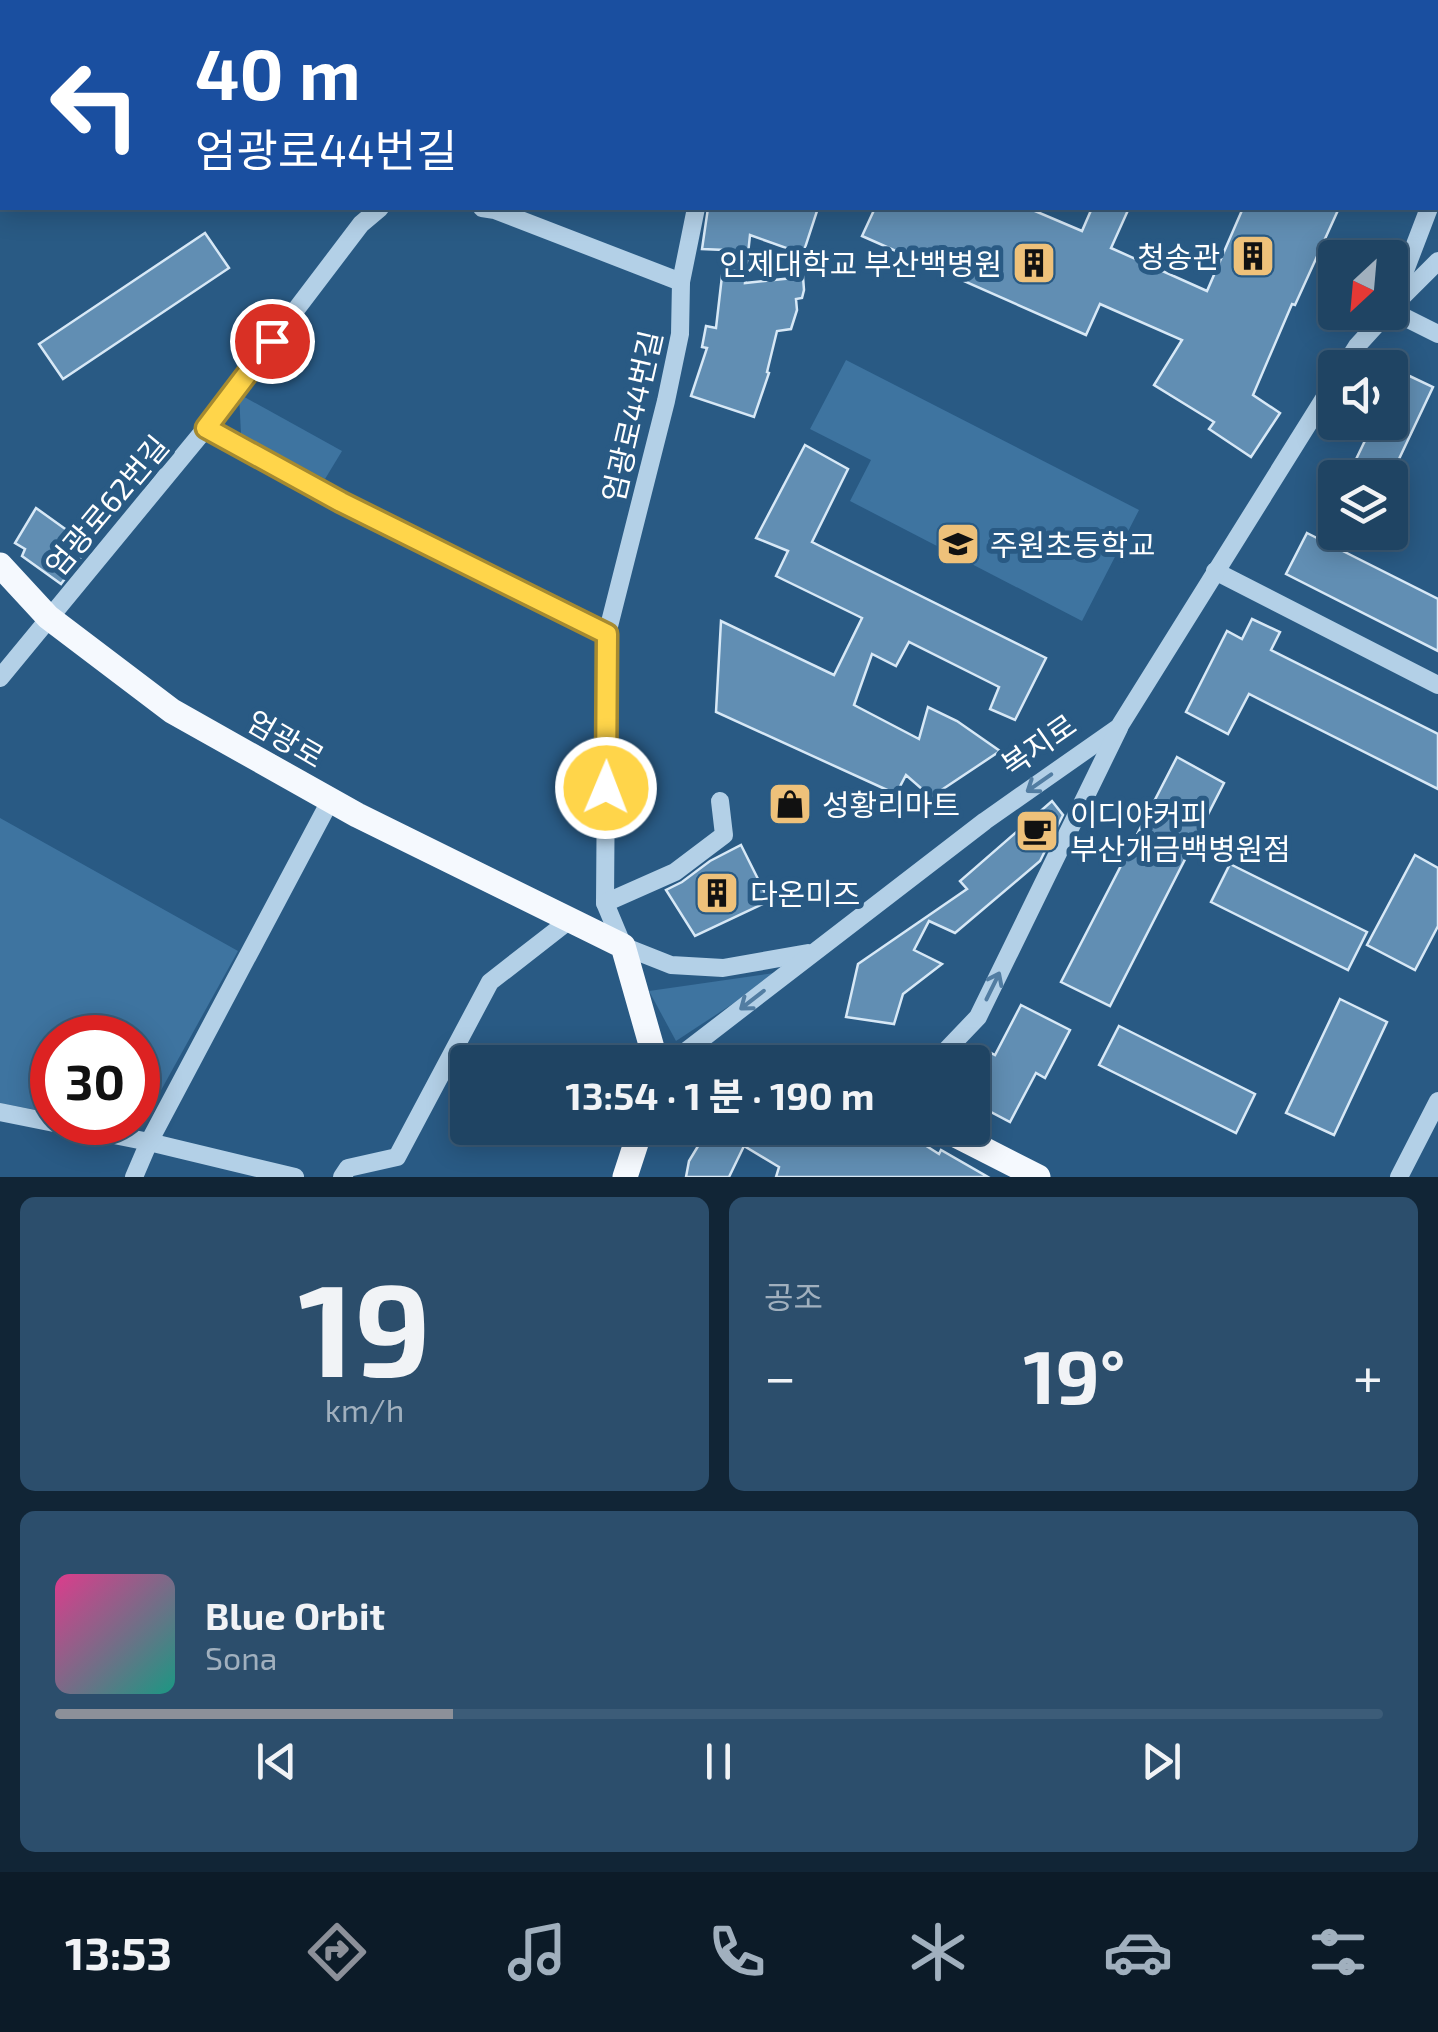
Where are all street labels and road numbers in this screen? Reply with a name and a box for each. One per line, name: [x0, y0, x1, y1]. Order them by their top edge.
street label: 엄광로44번길: [594, 327, 668, 505]
street label: 엄광로62번길: [37, 428, 175, 582]
street label: 엄광로: [241, 702, 331, 774]
street label: 복지로: [994, 706, 1082, 782]

